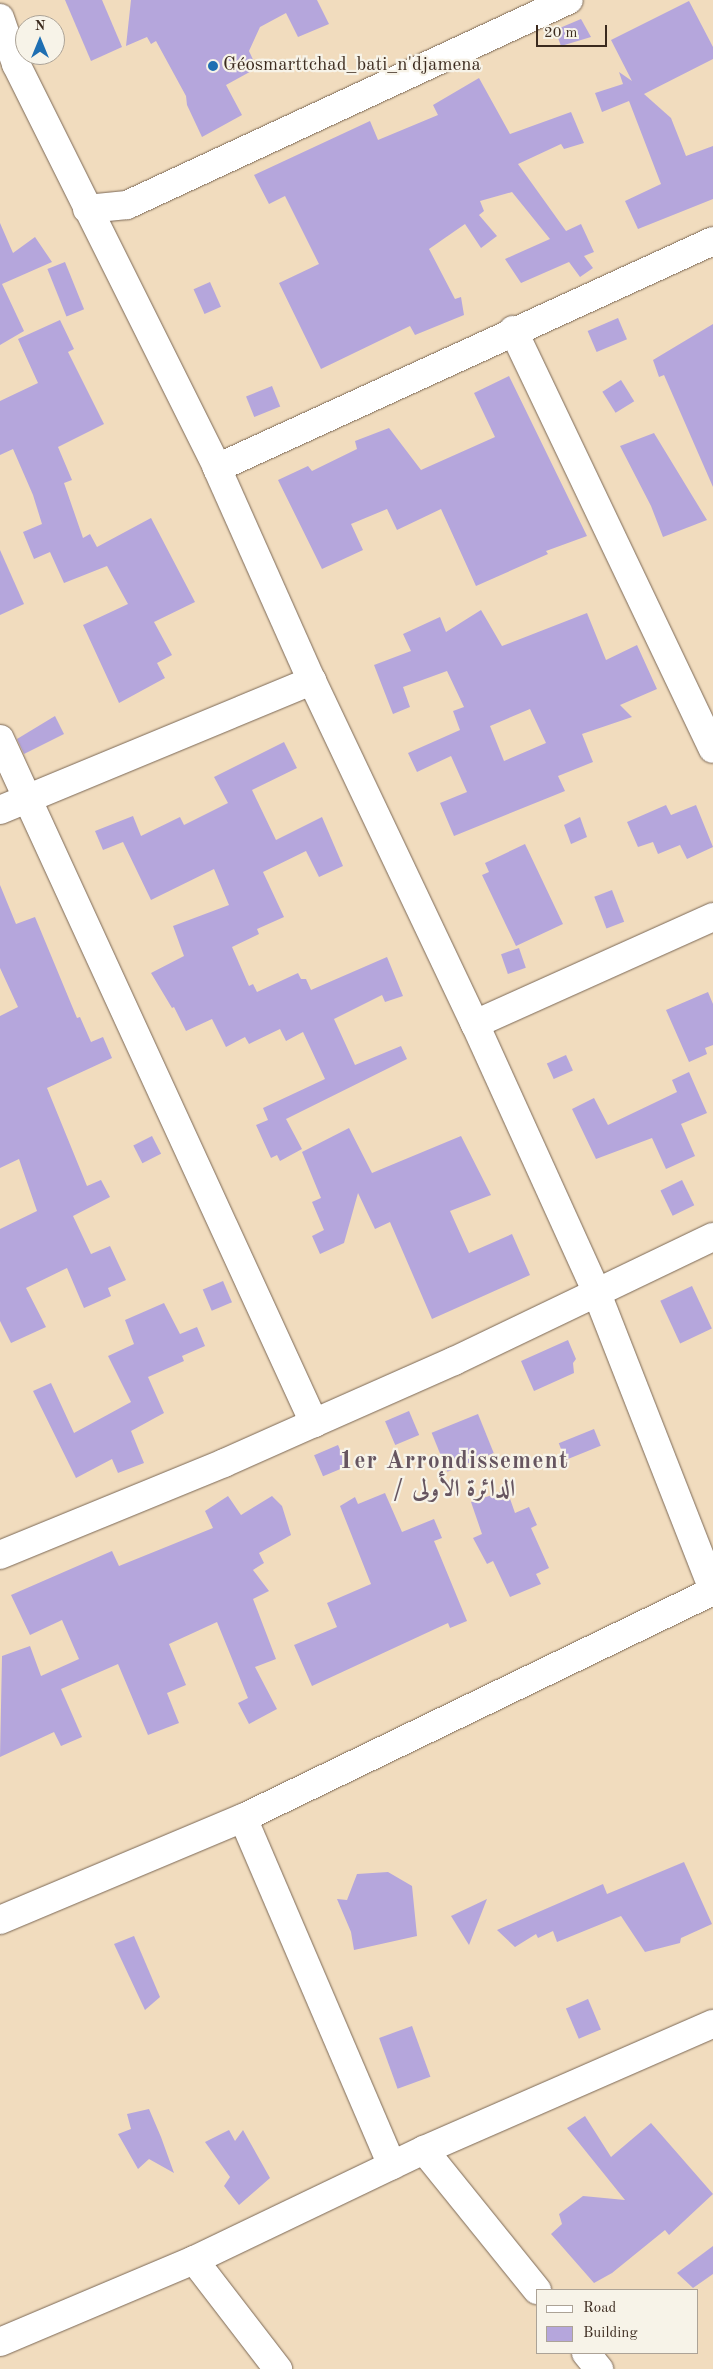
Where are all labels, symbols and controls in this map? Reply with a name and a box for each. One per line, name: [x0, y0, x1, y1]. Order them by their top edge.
north arrow: [15, 15, 65, 65]
scale bar: [538, 15, 609, 47]
text: N: [35, 19, 45, 33]
text: 20 m: [544, 26, 578, 41]
place label: Géosmarttchad_bati_n'djamena: [223, 55, 481, 77]
marker: Géosmarttchad_bati_n'djamena: [207, 60, 219, 72]
district label: 1er Arrondissement / الدائرة الأولى: [337, 1449, 571, 1505]
legend: [536, 2289, 698, 2354]
text: Road: [583, 2301, 616, 2316]
text: Building: [583, 2326, 638, 2341]

